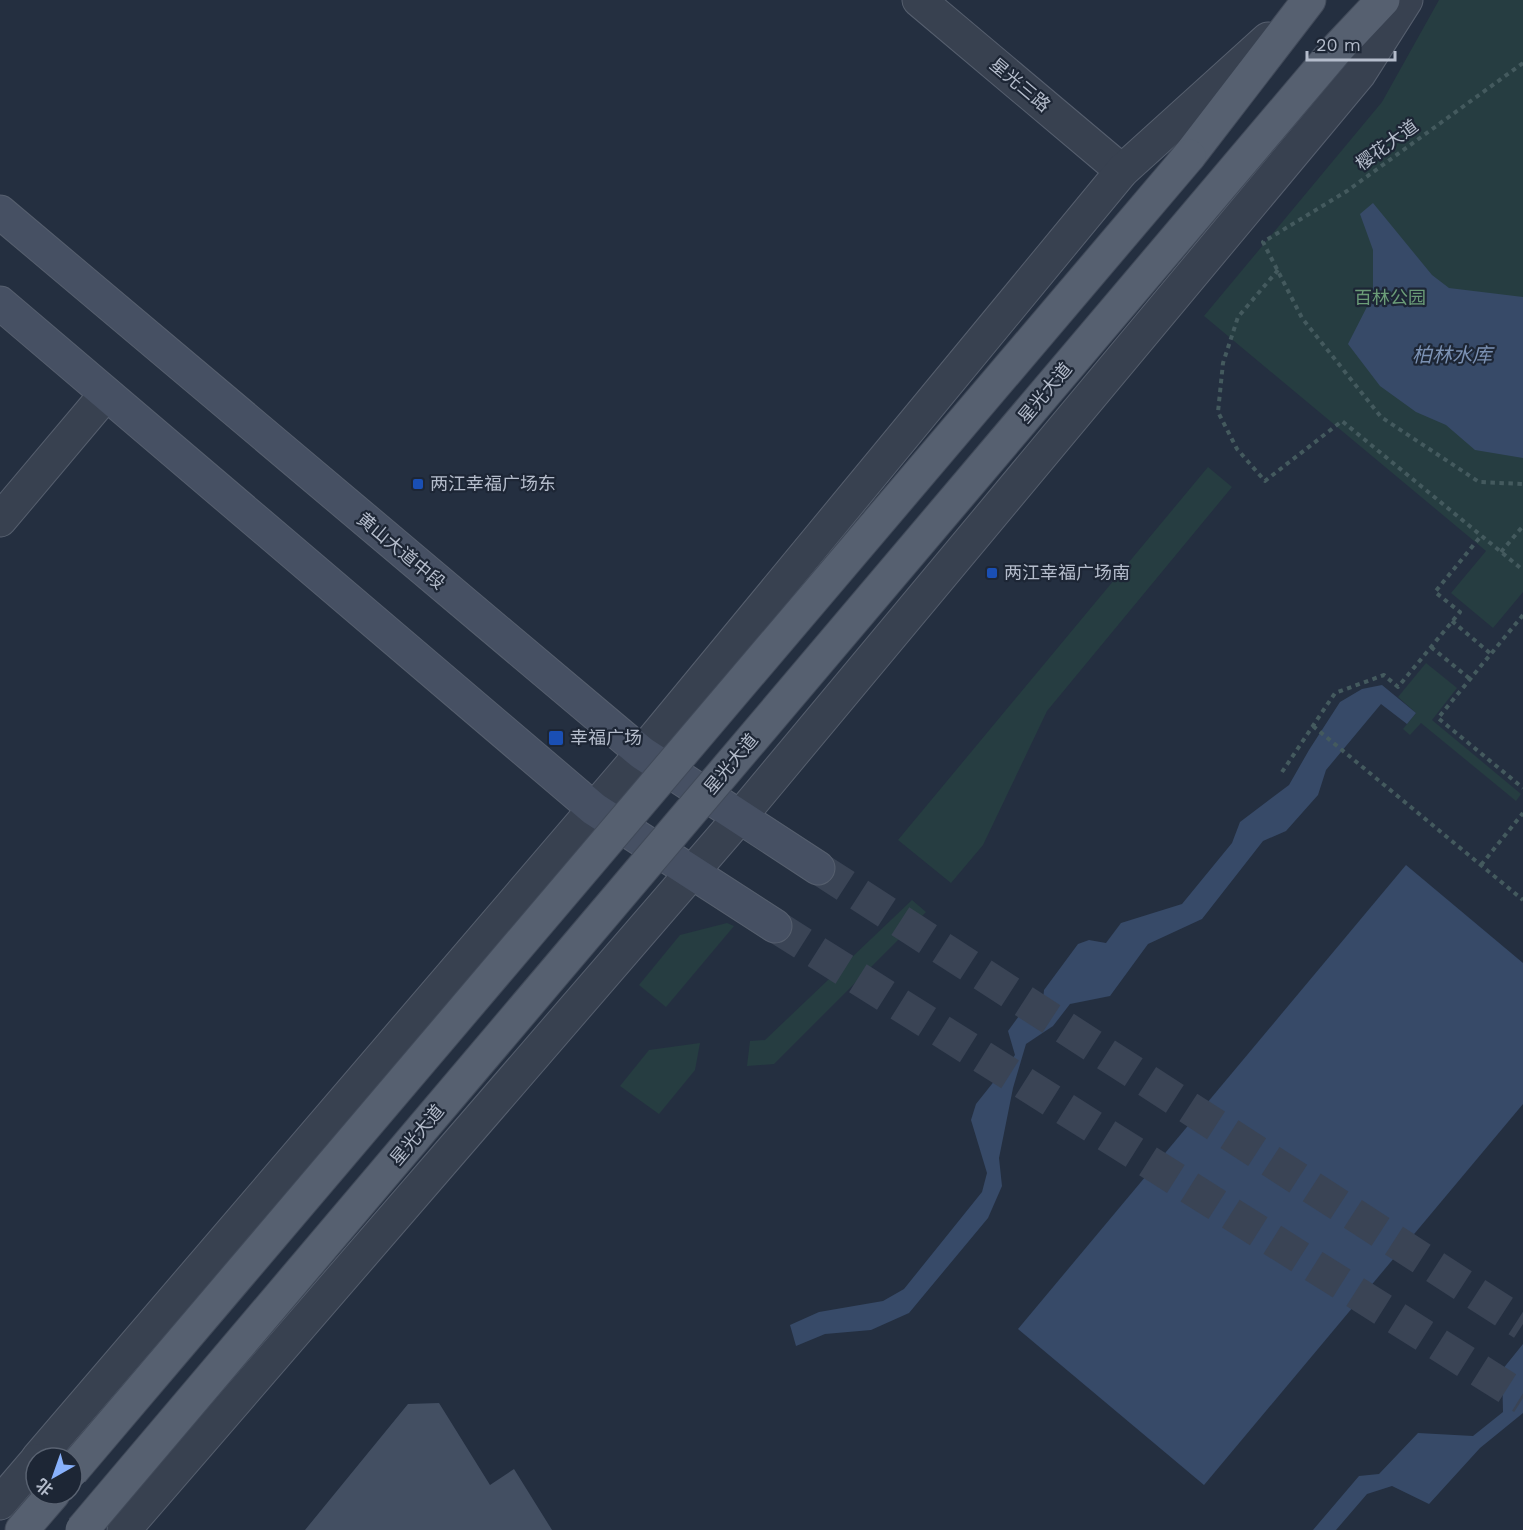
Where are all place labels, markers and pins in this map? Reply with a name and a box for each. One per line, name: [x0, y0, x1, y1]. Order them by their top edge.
place label: 两江幸福广场东: [430, 473, 556, 494]
marker: 两江幸福广场东: [411, 477, 425, 491]
place label: 两江幸福广场南: [1004, 562, 1130, 583]
marker: 两江幸福广场南: [985, 566, 999, 580]
place label: 幸福广场: [570, 727, 642, 748]
marker: 幸福广场: [547, 729, 565, 747]

